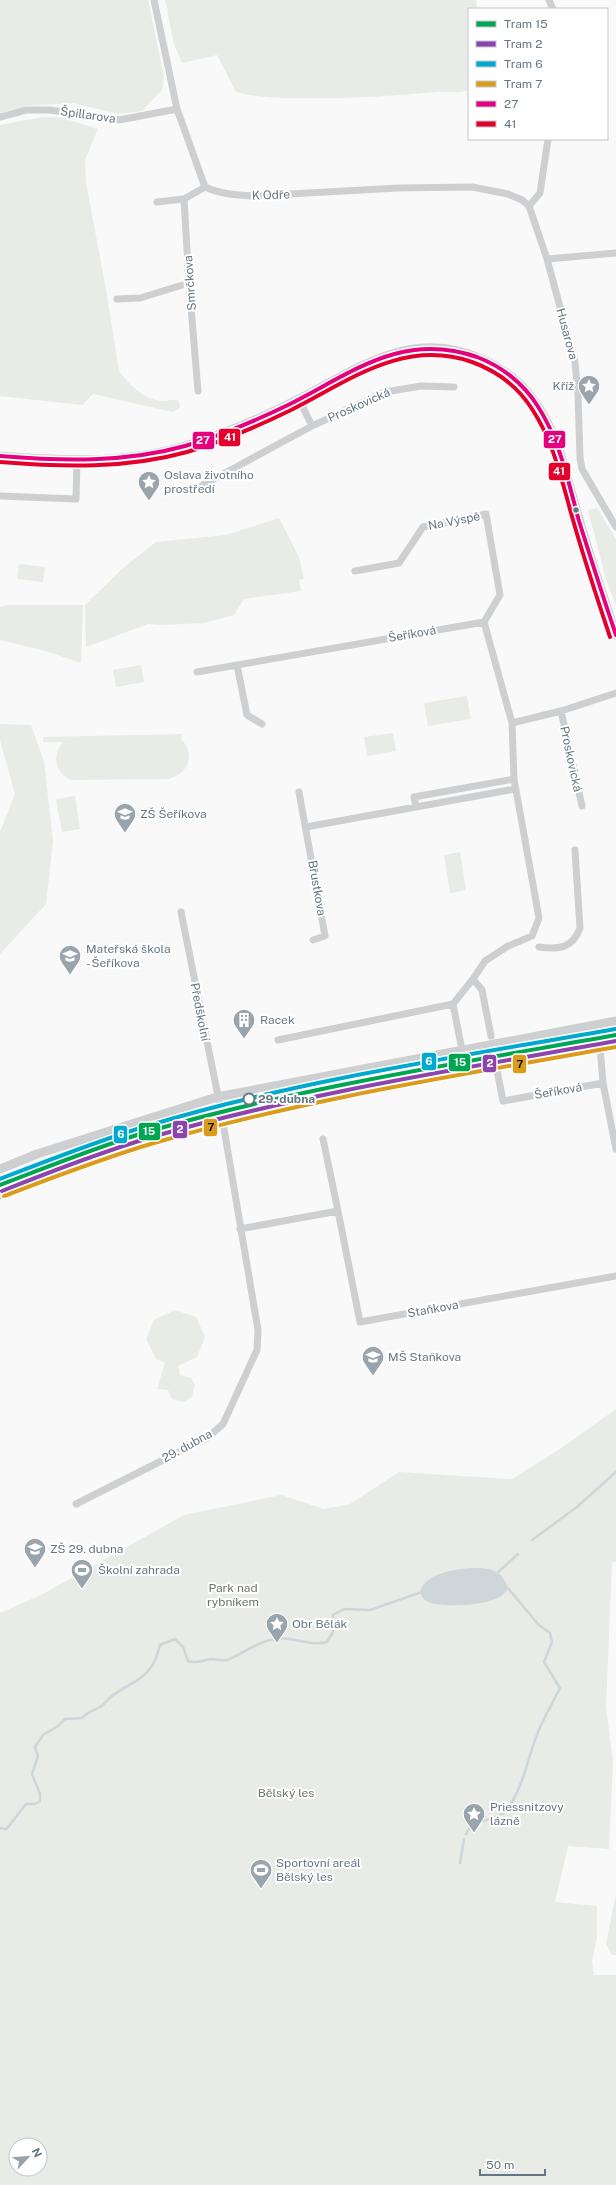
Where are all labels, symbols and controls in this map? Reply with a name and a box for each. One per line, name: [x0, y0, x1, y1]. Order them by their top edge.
legend: [468, 8, 608, 140]
text: Tram 15: [504, 17, 548, 31]
text: Tram 2: [504, 37, 542, 51]
text: Tram 6: [504, 57, 543, 71]
text: Tram 7: [504, 77, 542, 91]
text: 27: [504, 97, 518, 111]
street label: Špillarova: [59, 104, 117, 126]
text: 41: [504, 117, 516, 131]
street label: K Odře: [252, 187, 291, 203]
street label: Smrčkova: [181, 255, 199, 311]
street label: Husarova: [553, 307, 581, 361]
place icon: Kříž: [576, 373, 602, 406]
place label: Kříž: [552, 379, 574, 393]
street label: Proskovická: [326, 385, 392, 425]
line badge: 41: [218, 428, 241, 447]
line badge: 27: [543, 430, 566, 449]
line badge: 27: [192, 431, 215, 450]
text: 41: [224, 431, 236, 443]
text: 27: [548, 433, 562, 445]
text: 27: [196, 434, 210, 446]
line badge: 41: [548, 462, 571, 481]
text: 41: [553, 465, 565, 477]
place label: Oslava životního prostředí: [164, 468, 254, 496]
place icon: Oslava životního prostředí: [136, 469, 162, 502]
unlabelled marker: [571, 505, 581, 515]
street label: Na Výspě: [427, 509, 481, 533]
street label: Šeříková: [387, 623, 437, 645]
street label: Proskovická: [557, 725, 585, 793]
school or university icon: ZŠ Šeříkova: [112, 801, 138, 834]
place label: ZŠ Šeříkova: [140, 807, 207, 821]
street label: Břustkova: [305, 859, 329, 917]
place label: Mateřská škola - Šeříkova: [86, 942, 171, 970]
school or university icon: Mateřská škola - Šeříkova: [57, 943, 83, 976]
street label: Předškolní: [188, 982, 213, 1043]
building icon: Racek: [231, 1007, 257, 1040]
place label: Racek: [260, 1013, 295, 1027]
line badge: 6: [421, 1052, 437, 1071]
line badge: 15: [448, 1053, 471, 1072]
line badge: 2: [482, 1054, 497, 1073]
line badge: 7: [512, 1054, 527, 1074]
text: 6: [425, 1055, 433, 1067]
text: 15: [454, 1056, 466, 1068]
text: 2: [487, 1057, 494, 1069]
text: 7: [517, 1058, 524, 1070]
street label: Šeříková: [533, 1080, 583, 1102]
marker: 29. dubna: [242, 1092, 256, 1106]
place label: 29. dubna: [258, 1092, 315, 1106]
line badge: 7: [203, 1118, 218, 1137]
line badge: 2: [172, 1120, 188, 1139]
text: 7: [208, 1121, 215, 1133]
line badge: 15: [138, 1122, 161, 1141]
text: 2: [177, 1123, 184, 1135]
line badge: 6: [113, 1125, 128, 1144]
text: 15: [143, 1125, 155, 1137]
text: 6: [117, 1128, 125, 1140]
street label: Staňkova: [406, 1298, 460, 1320]
school or university icon: MŠ Staňkova: [360, 1344, 386, 1377]
place label: MŠ Staňkova: [388, 1350, 461, 1364]
street label: 29. dubna: [160, 1427, 214, 1465]
school or university icon: ZŠ 29. dubna: [22, 1536, 48, 1569]
place label: ZŠ 29. dubna: [50, 1542, 123, 1556]
sports icon: Školní zahrada: [69, 1557, 95, 1590]
place label: Školní zahrada: [98, 1563, 180, 1577]
park label: Park nad rybníkem: [207, 1581, 259, 1609]
place icon: Obr Bělák: [264, 1611, 290, 1644]
place label: Obr Bělák: [292, 1617, 348, 1631]
park label: Bělský les: [258, 1786, 314, 1800]
place label: Priessnitzovy lázně: [490, 1800, 564, 1828]
place icon: Priessnitzovy lázně: [461, 1801, 487, 1834]
place label: Sportovní areál Bělský les: [276, 1856, 361, 1884]
sports icon: Sportovní areál Bělský les: [248, 1857, 274, 1890]
north arrow: [8, 2137, 48, 2177]
text: N: [30, 2146, 44, 2159]
scale bar: [480, 2151, 545, 2177]
text: 50 m: [486, 2158, 514, 2172]

